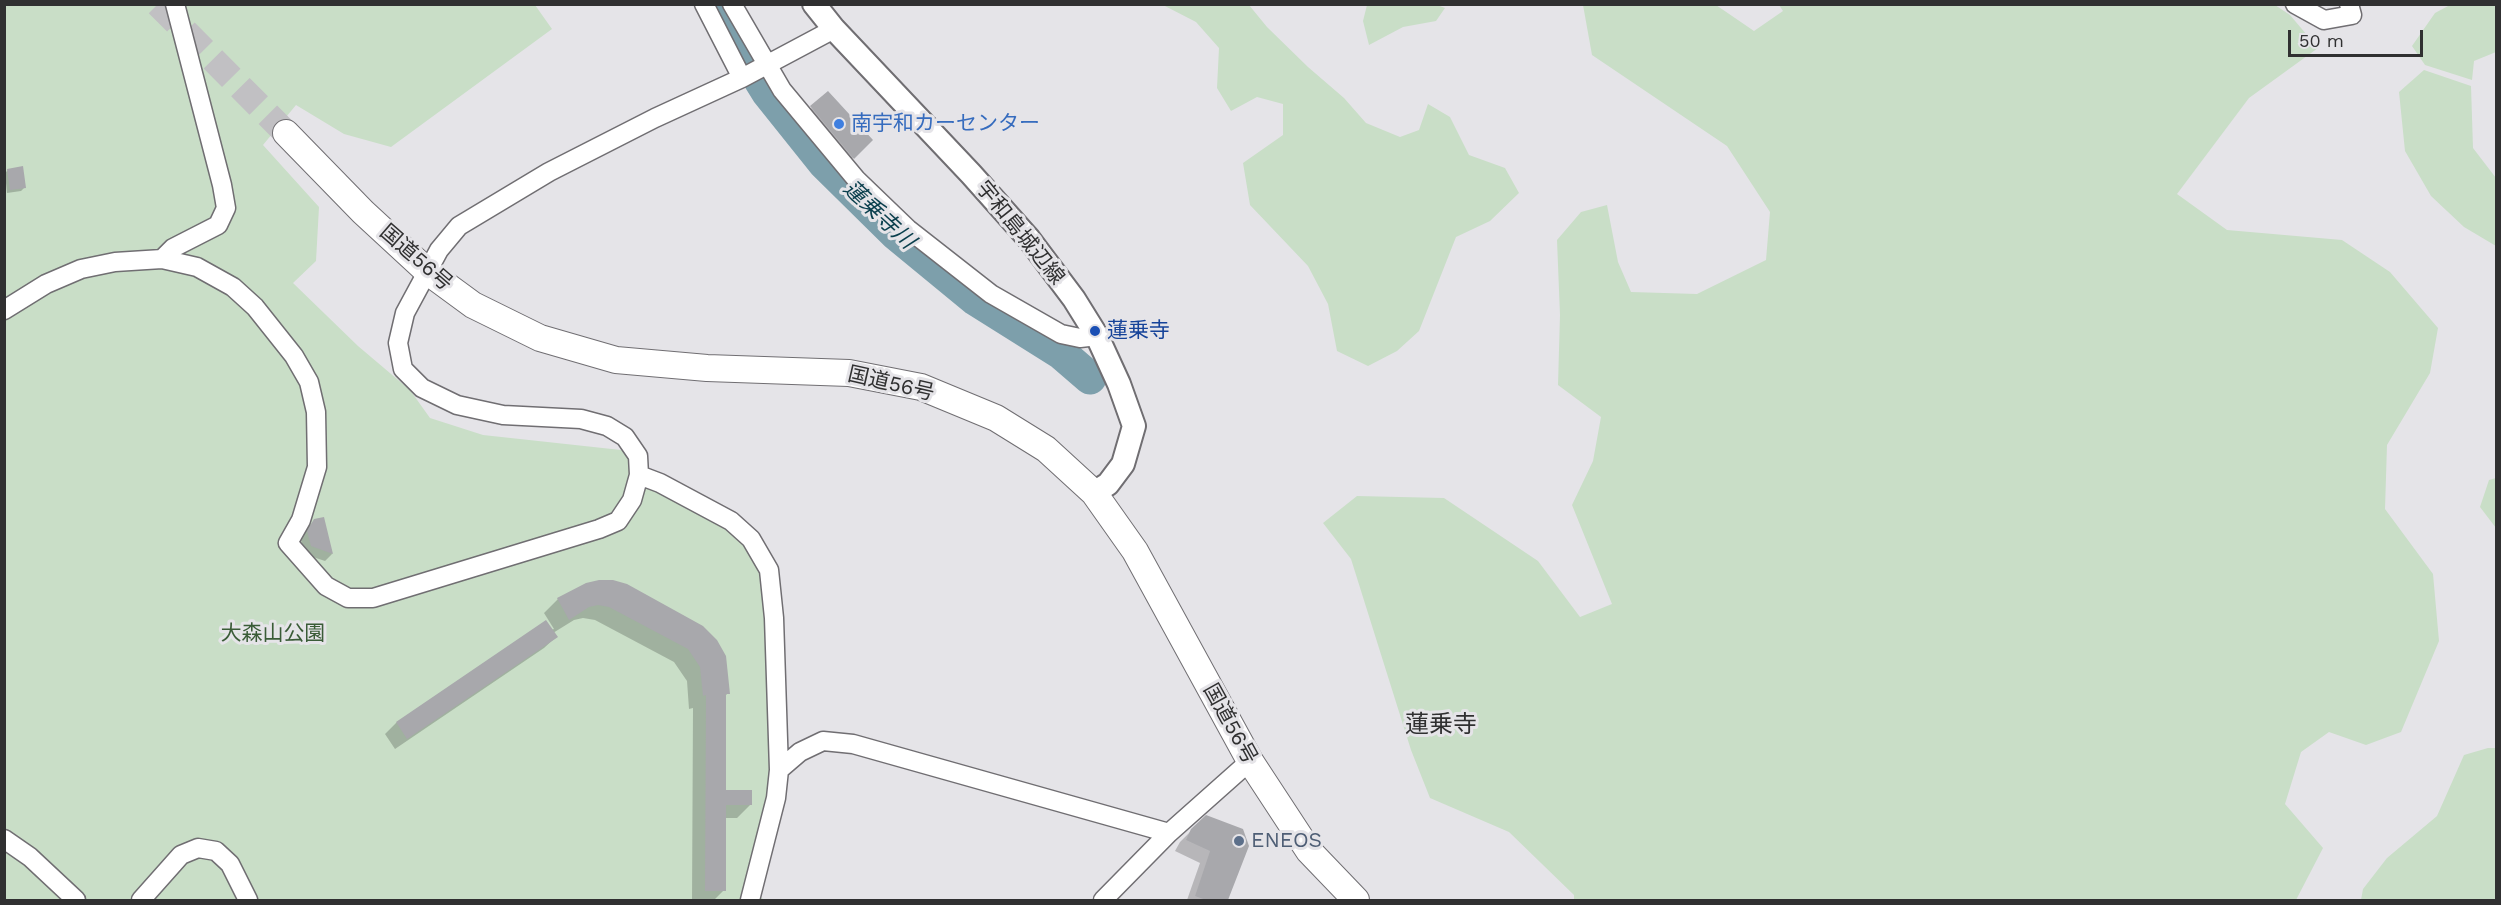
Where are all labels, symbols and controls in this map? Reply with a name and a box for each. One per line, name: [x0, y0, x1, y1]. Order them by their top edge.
scale bar: [2291, 18, 2426, 56]
text: 50 m: [2299, 30, 2344, 51]
place label: 南宇和カーセンター: [851, 111, 1040, 137]
marker: 南宇和カーセンター: [832, 117, 846, 131]
water label: 蓮乗寺川: [838, 175, 920, 255]
street label: 宇和島城辺線: [971, 176, 1069, 290]
street label: 国道56号: [375, 220, 457, 296]
place label: 蓮乗寺: [1107, 318, 1170, 344]
marker: 蓮乗寺: [1088, 324, 1102, 338]
street label: 国道56号: [845, 362, 937, 406]
park label: 大森山公園: [221, 621, 325, 647]
street label: 国道56号: [1198, 679, 1262, 769]
district label: 蓮乗寺: [1405, 711, 1477, 739]
place label: ENEOS: [1251, 828, 1322, 854]
marker: ENEOS: [1232, 834, 1246, 848]

